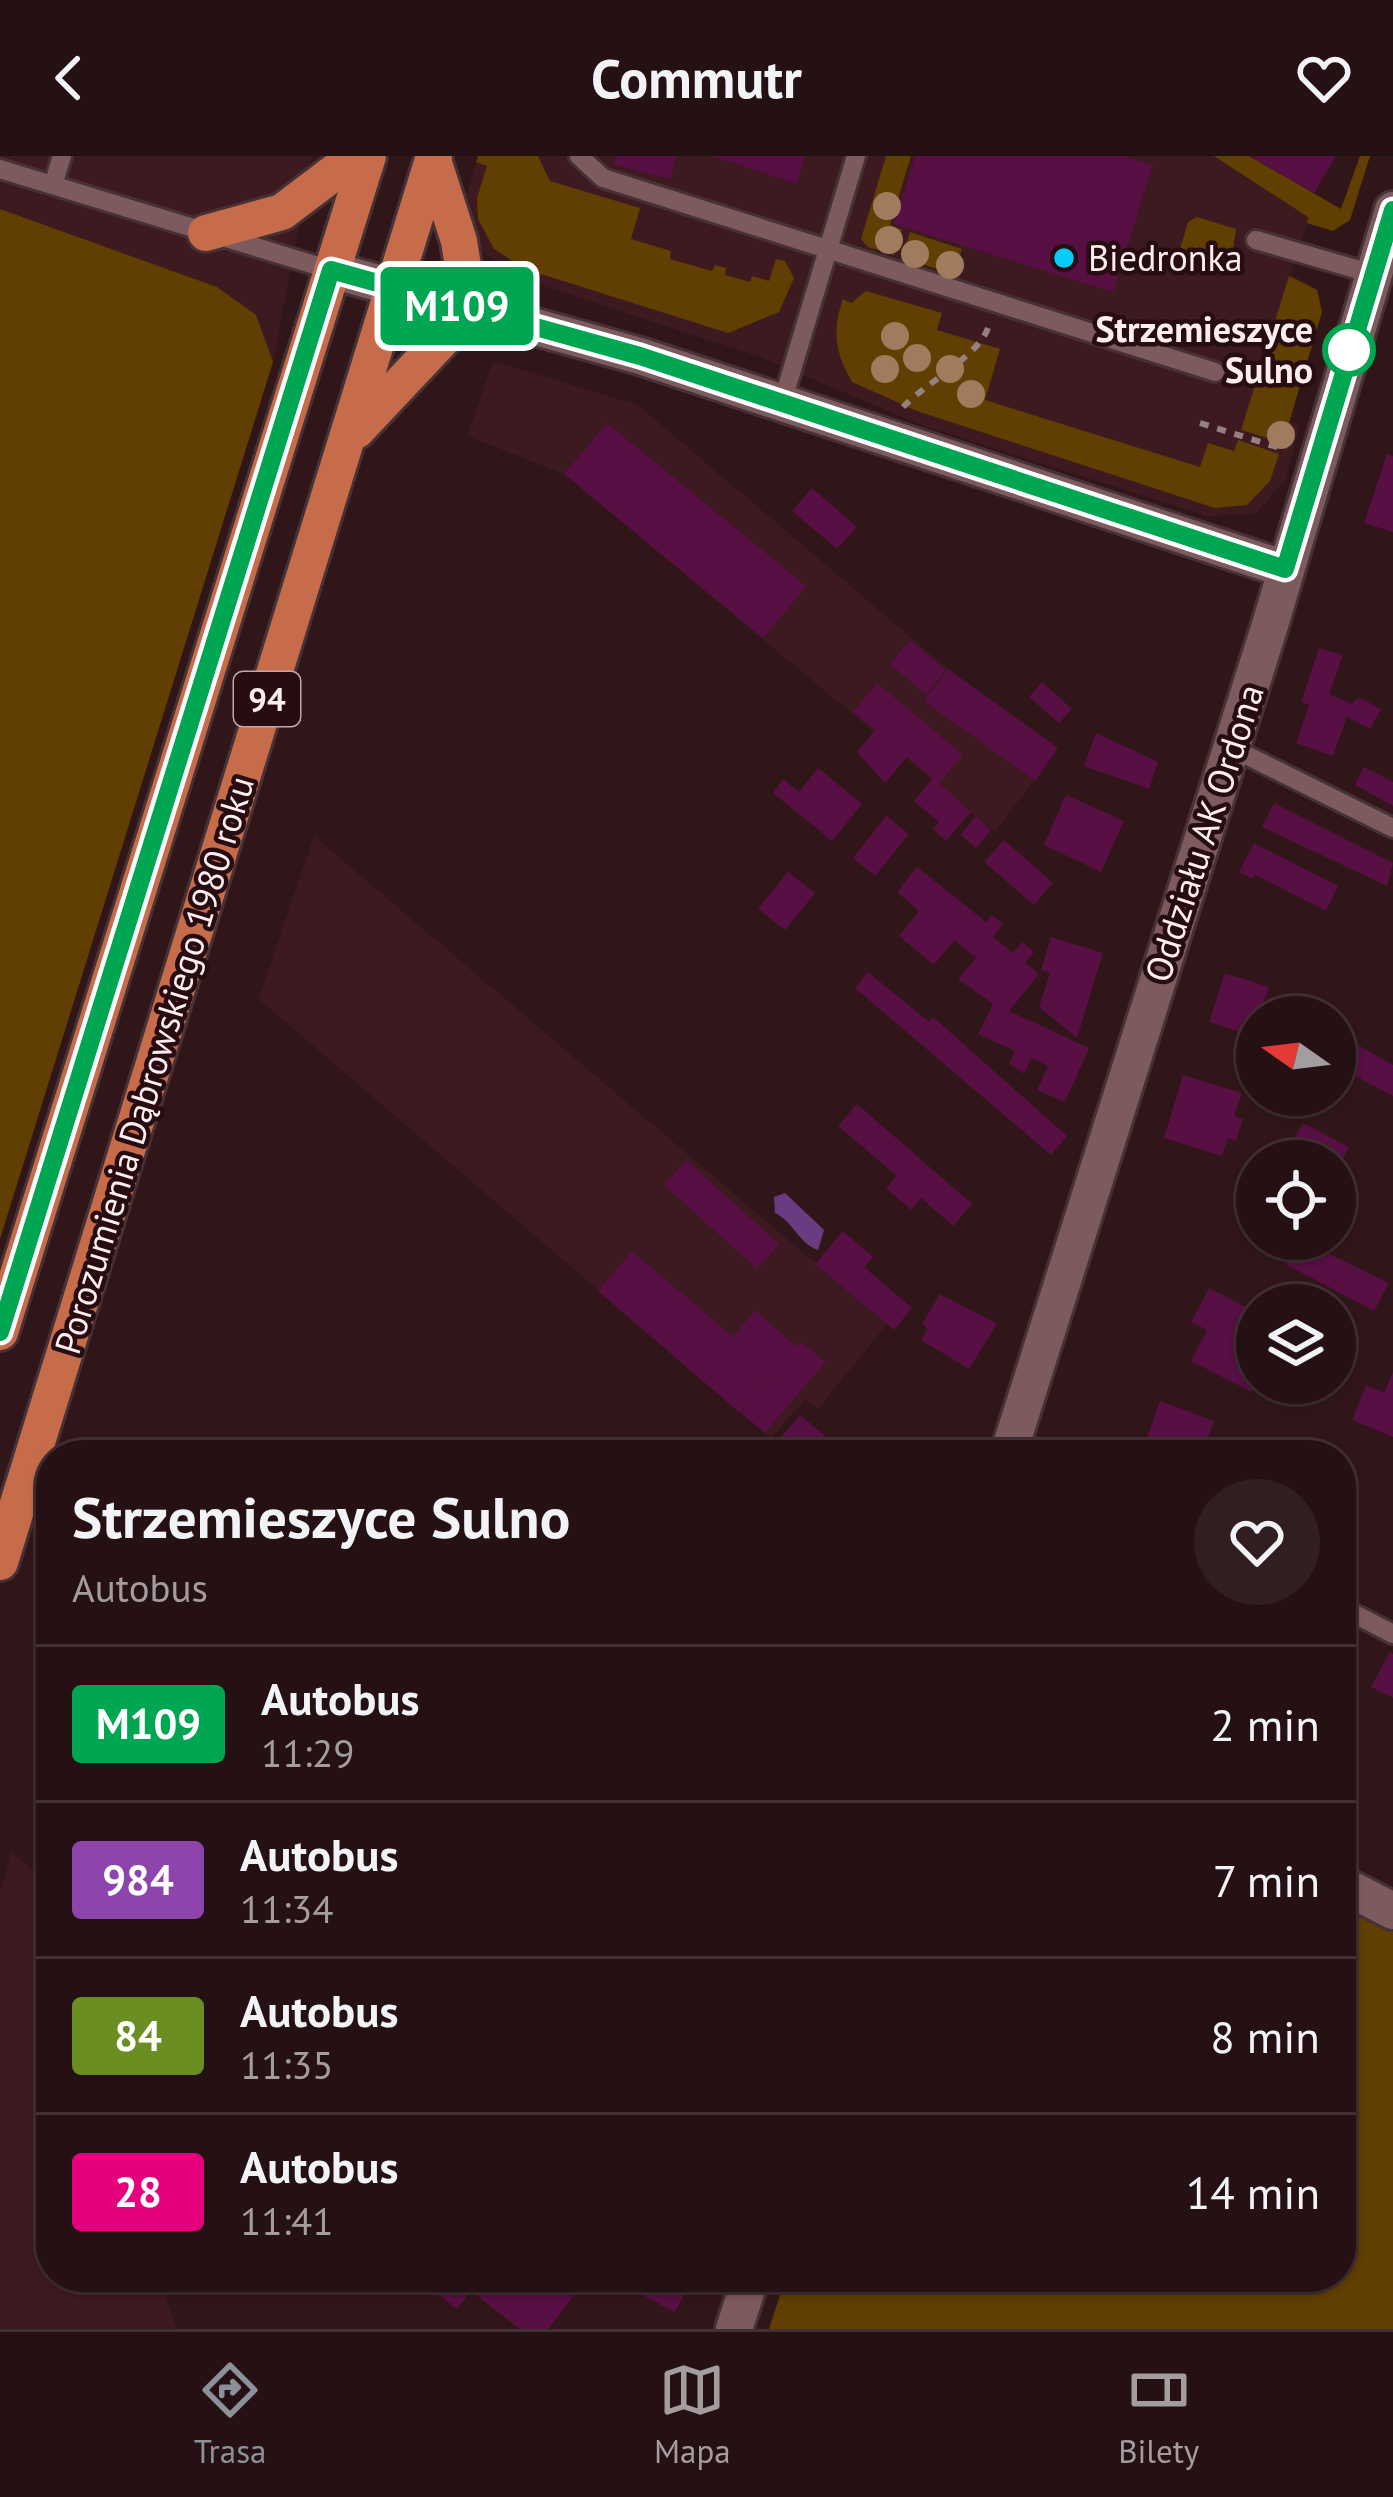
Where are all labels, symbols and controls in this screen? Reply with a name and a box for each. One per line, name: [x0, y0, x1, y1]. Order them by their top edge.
text: Commutr: [591, 43, 802, 113]
icon: back: [36, 45, 102, 111]
icon: heart: [1291, 45, 1357, 111]
place label: Biedronka: [1088, 234, 1243, 281]
marker: Biedronka: [1051, 245, 1077, 271]
line badge: M109: [373, 267, 541, 345]
text: M109: [404, 278, 510, 333]
place label: Strzemieszyce Sulno: [1095, 305, 1313, 393]
marker: Strzemieszyce Sulno: [1324, 325, 1374, 375]
road number: 94: [234, 672, 300, 726]
street label: Oddziału AK Ordona: [1133, 678, 1274, 988]
street label: Porozumienia Dąbrowskiego 1980 roku: [43, 770, 264, 1359]
north arrow: [1236, 996, 1356, 1116]
map controls: [1236, 996, 1356, 1404]
button: locate: [1236, 1140, 1356, 1260]
button: layers: [1236, 1284, 1356, 1404]
button: heart: [1194, 1479, 1320, 1605]
text: Strzemieszyce Sulno: [72, 1480, 570, 1554]
text: Autobus: [72, 1562, 208, 1613]
text: Autobus: [261, 1669, 419, 1727]
text: 2 min: [1210, 1695, 1320, 1753]
text: M109: [96, 1696, 201, 1751]
text: 11:29: [261, 1727, 355, 1778]
text: Autobus: [240, 1825, 398, 1883]
text: 7 min: [1213, 1851, 1320, 1909]
text: 984: [102, 1852, 174, 1907]
text: 11:34: [240, 1883, 334, 1934]
text: Autobus: [240, 1981, 398, 2039]
text: 8 min: [1210, 2007, 1320, 2065]
text: 84: [114, 2008, 162, 2063]
text: 11:35: [240, 2039, 334, 2090]
text: Autobus: [240, 2137, 398, 2195]
text: 14 min: [1186, 2163, 1320, 2221]
text: 28: [114, 2164, 162, 2219]
text: 11:41: [240, 2195, 334, 2246]
tab: Trasa: [194, 2357, 266, 2472]
tab: Mapa: [654, 2357, 731, 2472]
tab: Bilety: [1118, 2357, 1199, 2472]

